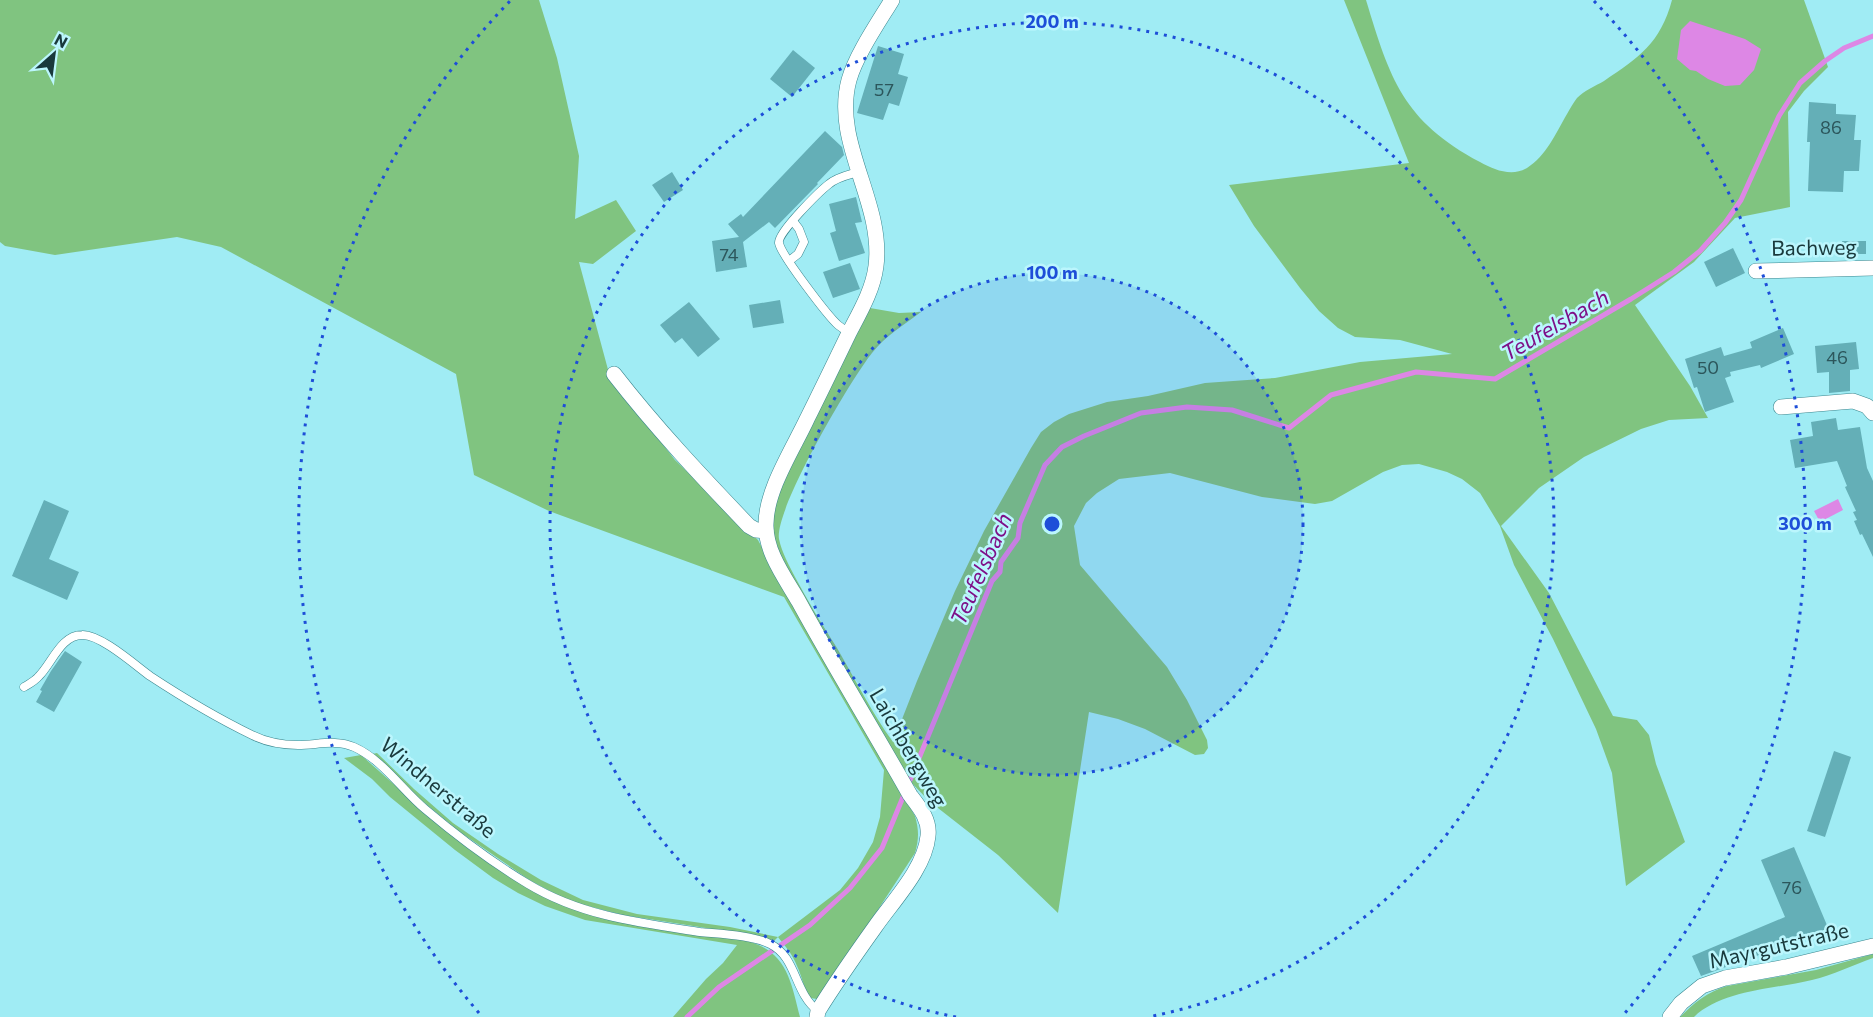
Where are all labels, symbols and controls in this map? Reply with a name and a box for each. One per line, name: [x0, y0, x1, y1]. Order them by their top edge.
text: 200 m: [1025, 10, 1079, 32]
north arrow: [24, 24, 84, 84]
text: N: [52, 29, 71, 52]
house number: 57: [874, 78, 894, 100]
house number: 86: [1820, 116, 1842, 138]
street label: Bachweg: [1771, 233, 1857, 260]
house number: 74: [719, 243, 739, 265]
text: 100 m: [1026, 261, 1078, 283]
water label: Teufelsbach: [1496, 283, 1613, 366]
house number: 46: [1826, 346, 1848, 368]
house number: 50: [1697, 356, 1719, 378]
water label: Teufelsbach: [944, 509, 1017, 629]
text: 300 m: [1778, 512, 1832, 534]
centre of rings: [1042, 514, 1062, 534]
street label: Laichbergweg: [865, 683, 953, 811]
street label: Windnerstraße: [376, 731, 502, 842]
house number: 76: [1782, 876, 1802, 898]
street label: Mayrgutstraße: [1706, 916, 1851, 973]

